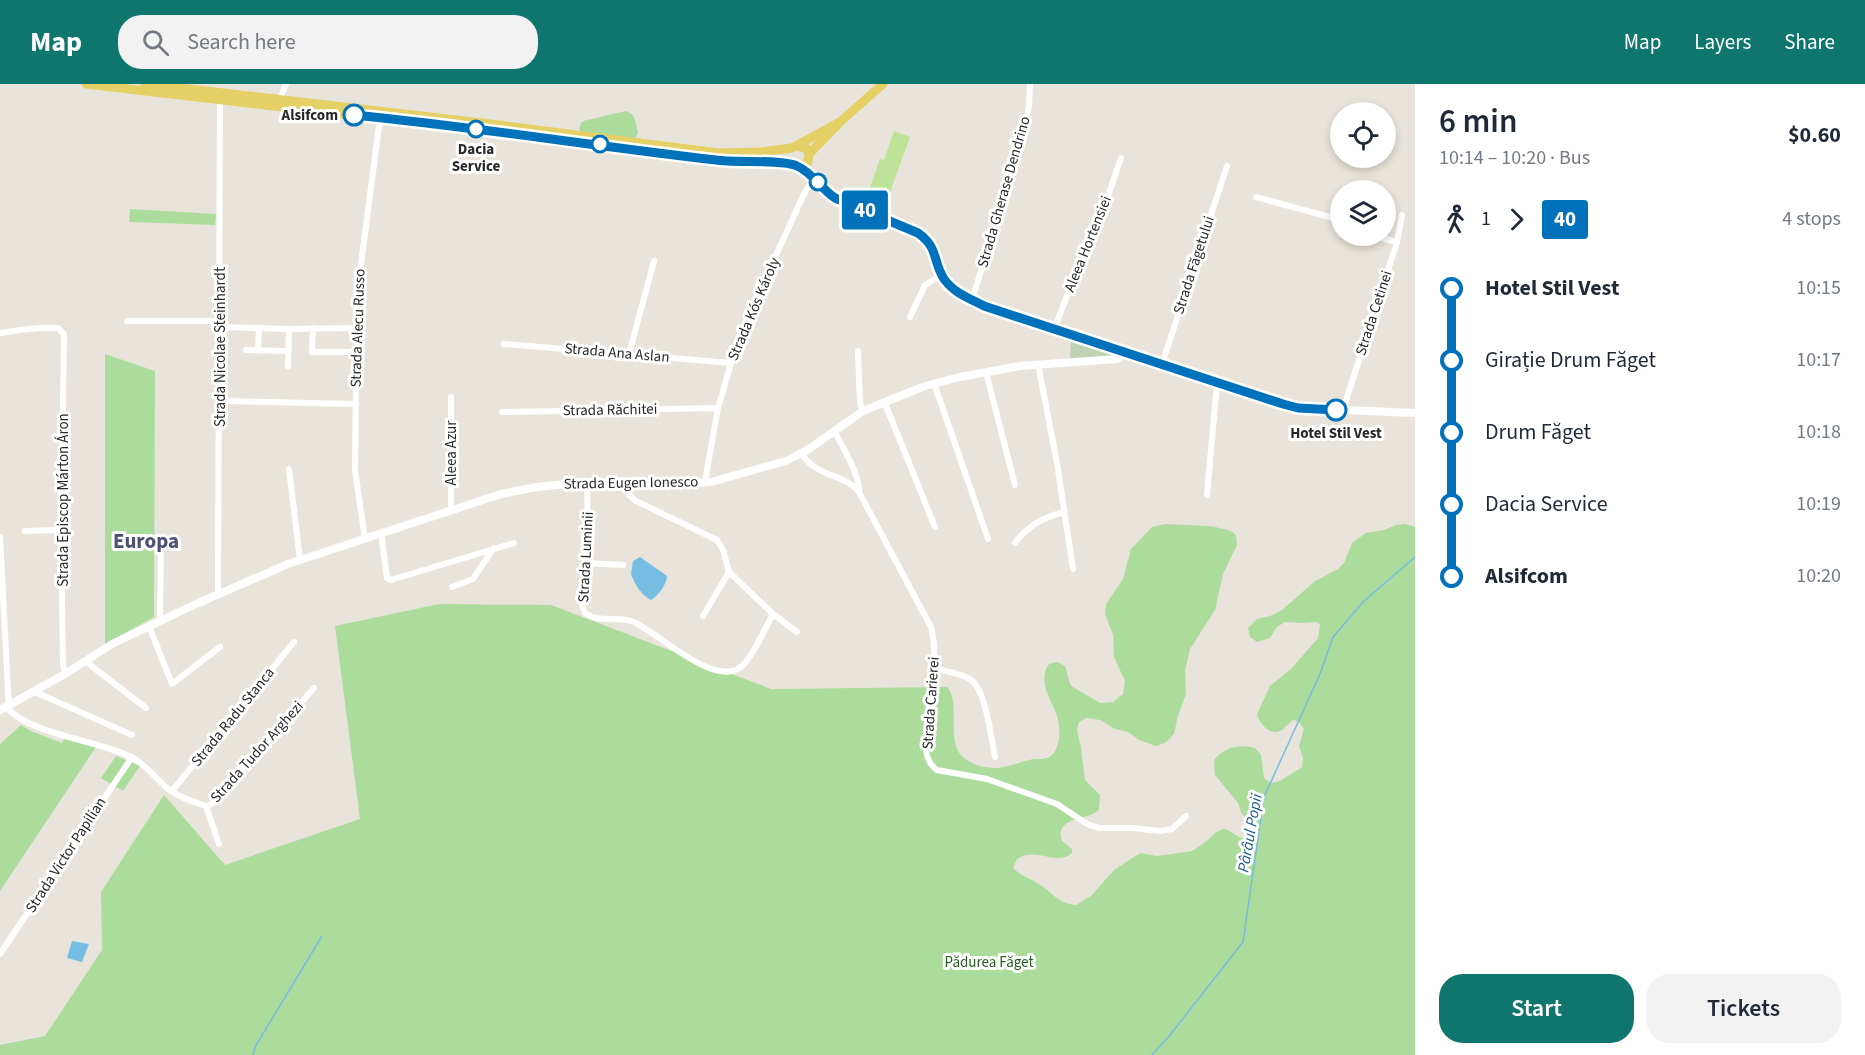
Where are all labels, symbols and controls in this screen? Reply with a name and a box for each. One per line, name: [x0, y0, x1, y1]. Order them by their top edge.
search box: [118, 15, 538, 69]
text: Map: [30, 22, 82, 62]
icon: search: [139, 26, 172, 59]
text: Search here: [187, 26, 296, 58]
text: Map: [1624, 27, 1661, 57]
text: Layers: [1694, 27, 1751, 57]
text: Share: [1784, 27, 1835, 57]
text: 6 min: [1439, 98, 1517, 145]
map controls: [1330, 102, 1396, 246]
button: locate: [1330, 102, 1396, 168]
marker: Alsifcom: [343, 104, 365, 126]
place label: Alsifcom: [281, 105, 338, 126]
street label: Strada Gherase Dendrino: [972, 114, 1036, 270]
text: $0.60: [1788, 119, 1841, 151]
marker: Dacia Service: [467, 120, 485, 138]
unlabelled marker: [591, 135, 609, 153]
place label: Dacia Service: [452, 139, 500, 177]
text: 10:14 – 10:20 · Bus: [1439, 144, 1590, 172]
unlabelled marker: [809, 173, 827, 191]
button: layers: [1330, 180, 1396, 246]
line badge: 40: [838, 190, 892, 230]
street label: Aleea Hortensiei: [1059, 193, 1117, 295]
text: 40: [854, 195, 876, 225]
icon: walk: [1439, 203, 1472, 236]
icon: forward: [1500, 203, 1533, 236]
text: 40: [1554, 204, 1576, 234]
text: 1: [1481, 205, 1491, 233]
text: 4 stops: [1782, 205, 1841, 233]
street label: Strada Făgetului: [1168, 213, 1220, 317]
street label: Strada Kós Károly: [723, 254, 785, 364]
street label: Strada Nicolae Steinhardt: [210, 267, 231, 427]
street label: Strada Alecu Russo: [345, 268, 371, 388]
street label: Strada Cetinei: [1350, 268, 1398, 358]
text: Hotel Stil Vest: [1485, 272, 1619, 304]
text: 10:15: [1796, 274, 1841, 302]
street label: Strada Ana Aslan: [564, 338, 670, 368]
text: Girație Drum Făget: [1485, 344, 1656, 376]
text: 10:17: [1796, 346, 1841, 374]
street label: Strada Răchitei: [562, 399, 658, 421]
marker: Hotel Stil Vest: [1325, 399, 1347, 421]
street label: Strada Episcop Márton Áron: [53, 413, 74, 587]
text: Drum Făget: [1485, 416, 1591, 448]
text: 10:18: [1796, 418, 1841, 446]
street label: Aleea Azur: [441, 420, 462, 485]
place label: Hotel Stil Vest: [1290, 423, 1382, 444]
street label: Strada Eugen Ionesco: [563, 471, 699, 495]
text: Dacia Service: [1485, 488, 1608, 520]
text: 10:19: [1796, 490, 1841, 518]
street label: Strada Luminii: [573, 511, 599, 603]
district label: Europa: [113, 526, 179, 556]
text: Alsifcom: [1485, 560, 1568, 592]
text: 10:20: [1796, 562, 1841, 590]
street label: Strada Carierei: [917, 656, 945, 750]
street label: Strada Radu Stanca: [186, 663, 280, 771]
street label: Strada Tudor Arghezi: [205, 696, 309, 808]
water label: Pârâul Popii: [1232, 792, 1268, 874]
street label: Strada Victor Papilian: [21, 793, 111, 917]
park label: Pădurea Făget: [945, 952, 1033, 973]
button: Start: [1439, 974, 1634, 1043]
button: Tickets: [1646, 974, 1841, 1043]

